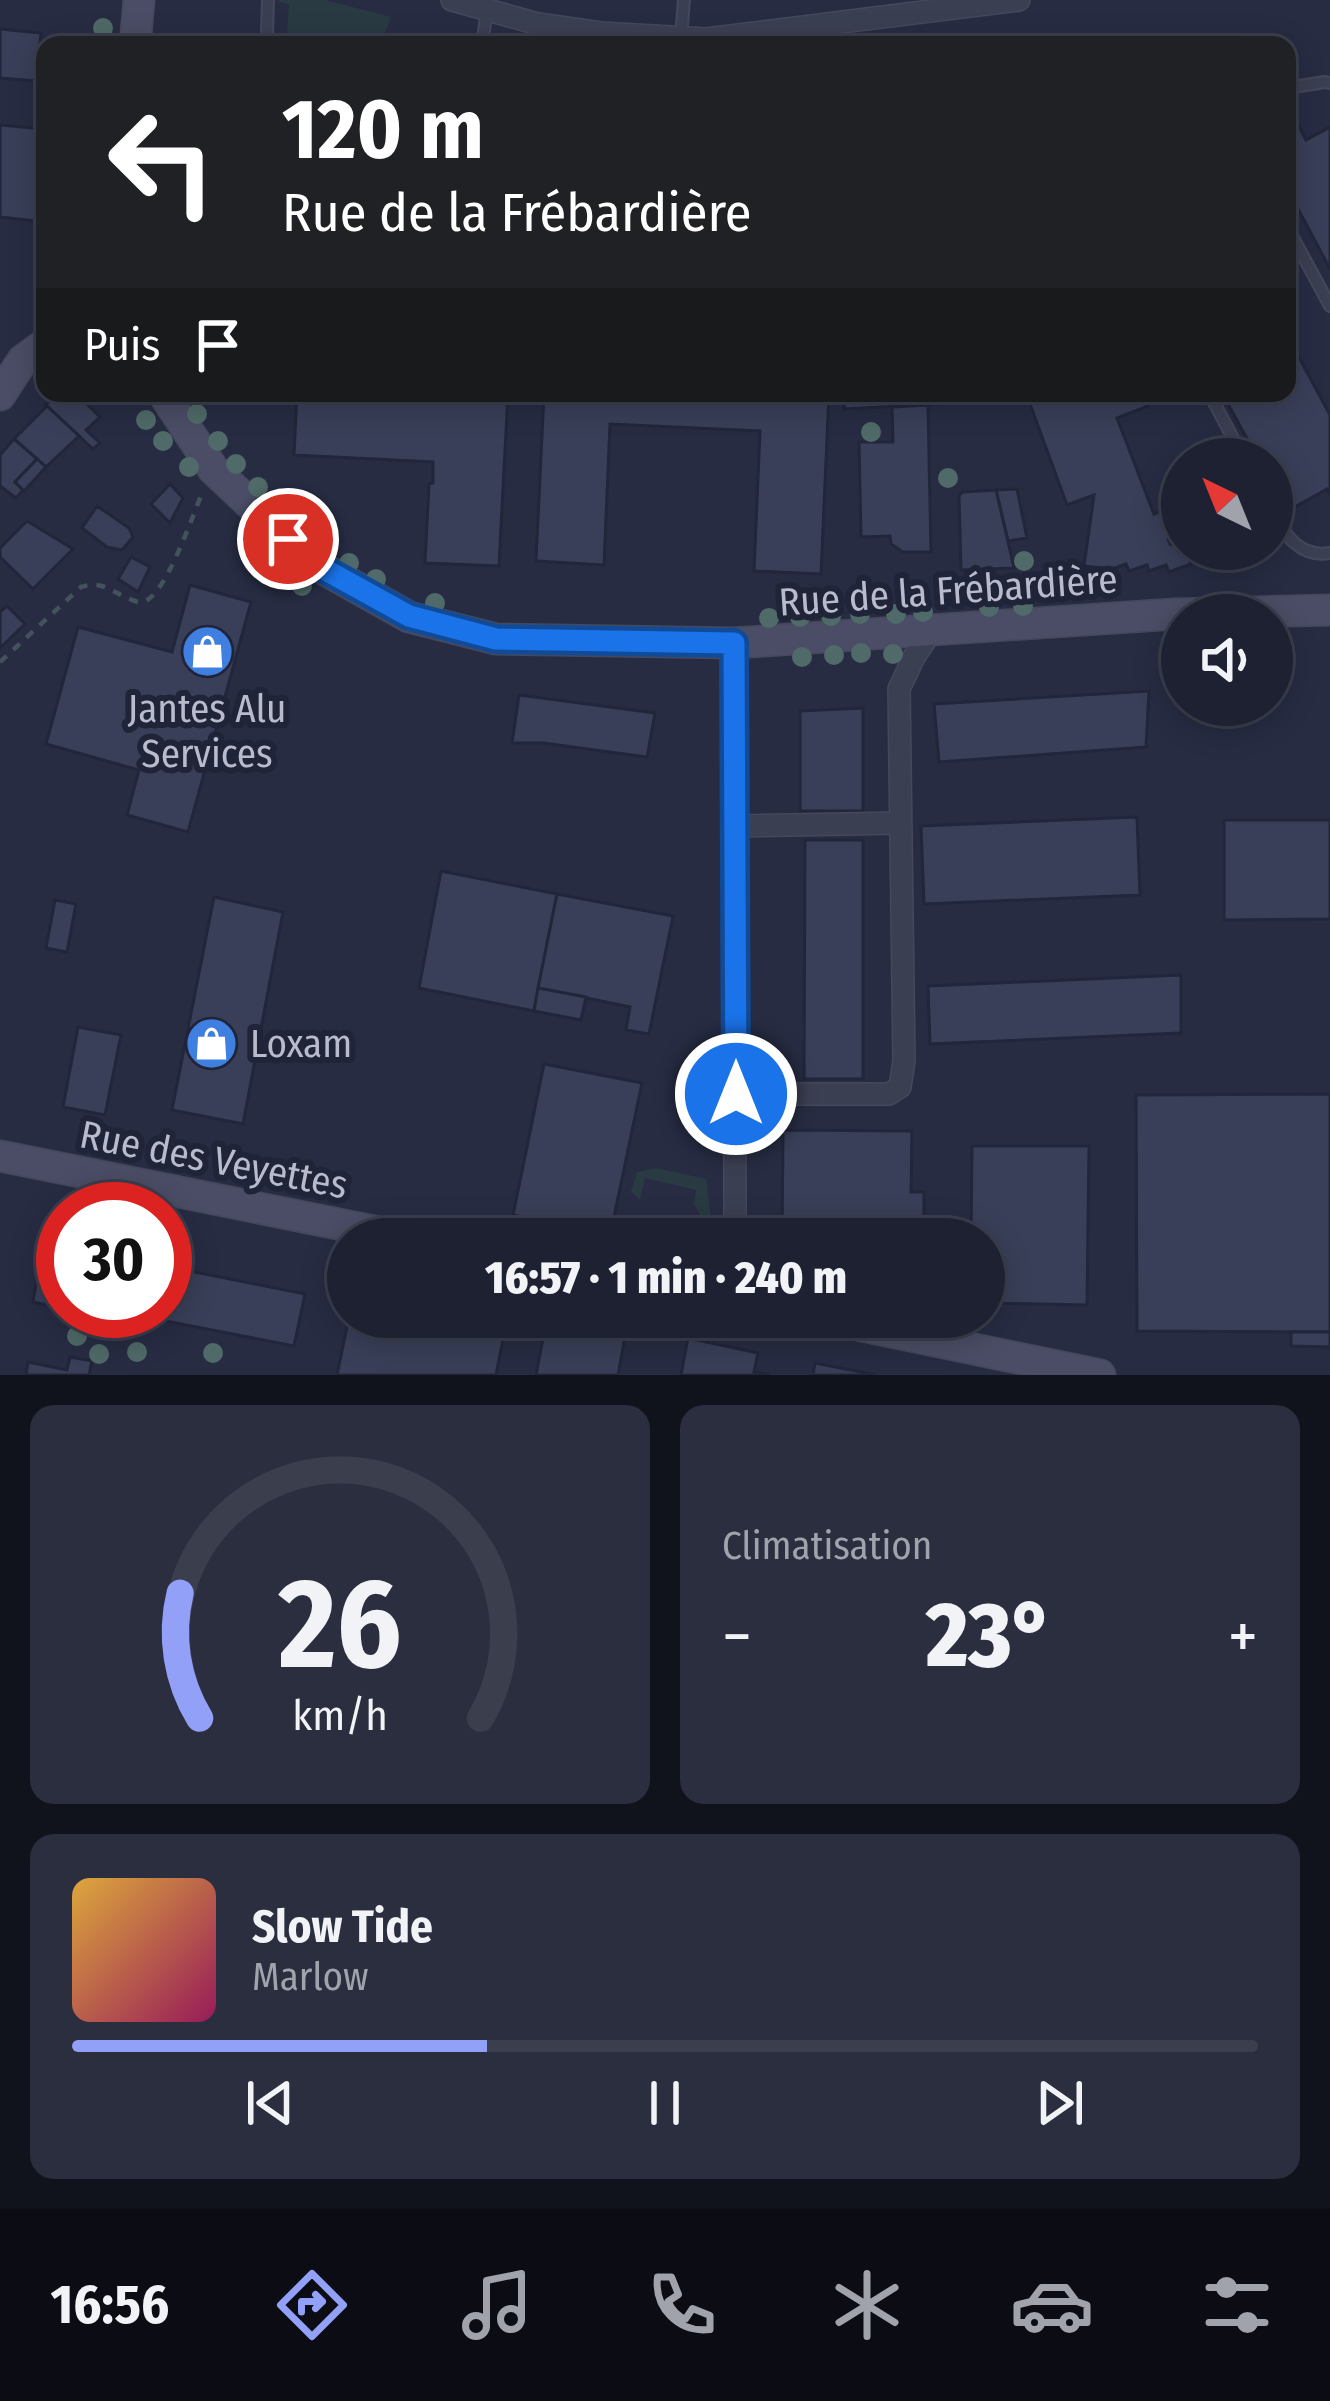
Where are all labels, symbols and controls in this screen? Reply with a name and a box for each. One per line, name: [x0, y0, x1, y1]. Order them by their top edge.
text: 120 m: [282, 79, 484, 180]
icon: left: [84, 84, 240, 240]
text: Rue de la Frébardière: [282, 181, 752, 245]
icon: arrive: [185, 312, 251, 378]
text: Puis: [84, 318, 161, 372]
north arrow: [1161, 438, 1293, 570]
map controls: [1161, 438, 1293, 726]
pin: [237, 488, 339, 590]
icon: arrive: [255, 506, 321, 572]
street label: Rue de la Frébardière: [777, 556, 1119, 626]
button: sound: [1161, 594, 1293, 726]
shop icon: Jantes Alu Services: [179, 623, 235, 679]
place label: Jantes Alu Services: [128, 686, 286, 777]
shop icon: Loxam: [183, 1015, 239, 1071]
place label: Loxam: [250, 1021, 352, 1067]
position arrow: [673, 1031, 799, 1157]
street label: Rue des Veyettes: [76, 1112, 351, 1208]
speed limit sign: 30: [36, 1182, 192, 1338]
text: 16:57 · 1 min · 240 m: [485, 1251, 847, 1305]
text: Climatisation: [722, 1523, 932, 1569]
text: 26: [277, 1550, 402, 1700]
text: 23°: [926, 1582, 1054, 1690]
text: −: [722, 1597, 752, 1676]
text: +: [1228, 1597, 1258, 1676]
text: km/h: [292, 1689, 388, 1740]
text: Slow Tide: [252, 1900, 433, 1954]
text: Marlow: [252, 1954, 369, 2000]
icon: previous: [237, 2070, 303, 2136]
icon: pause: [632, 2070, 698, 2136]
icon: next: [1027, 2070, 1093, 2136]
icon: directions: [270, 2263, 354, 2347]
icon: music: [455, 2263, 539, 2347]
icon: phone: [640, 2263, 724, 2347]
icon: climate: [825, 2263, 909, 2347]
icon: car: [1010, 2263, 1094, 2347]
icon: filters: [1195, 2263, 1279, 2347]
text: 16:56: [51, 2273, 169, 2337]

